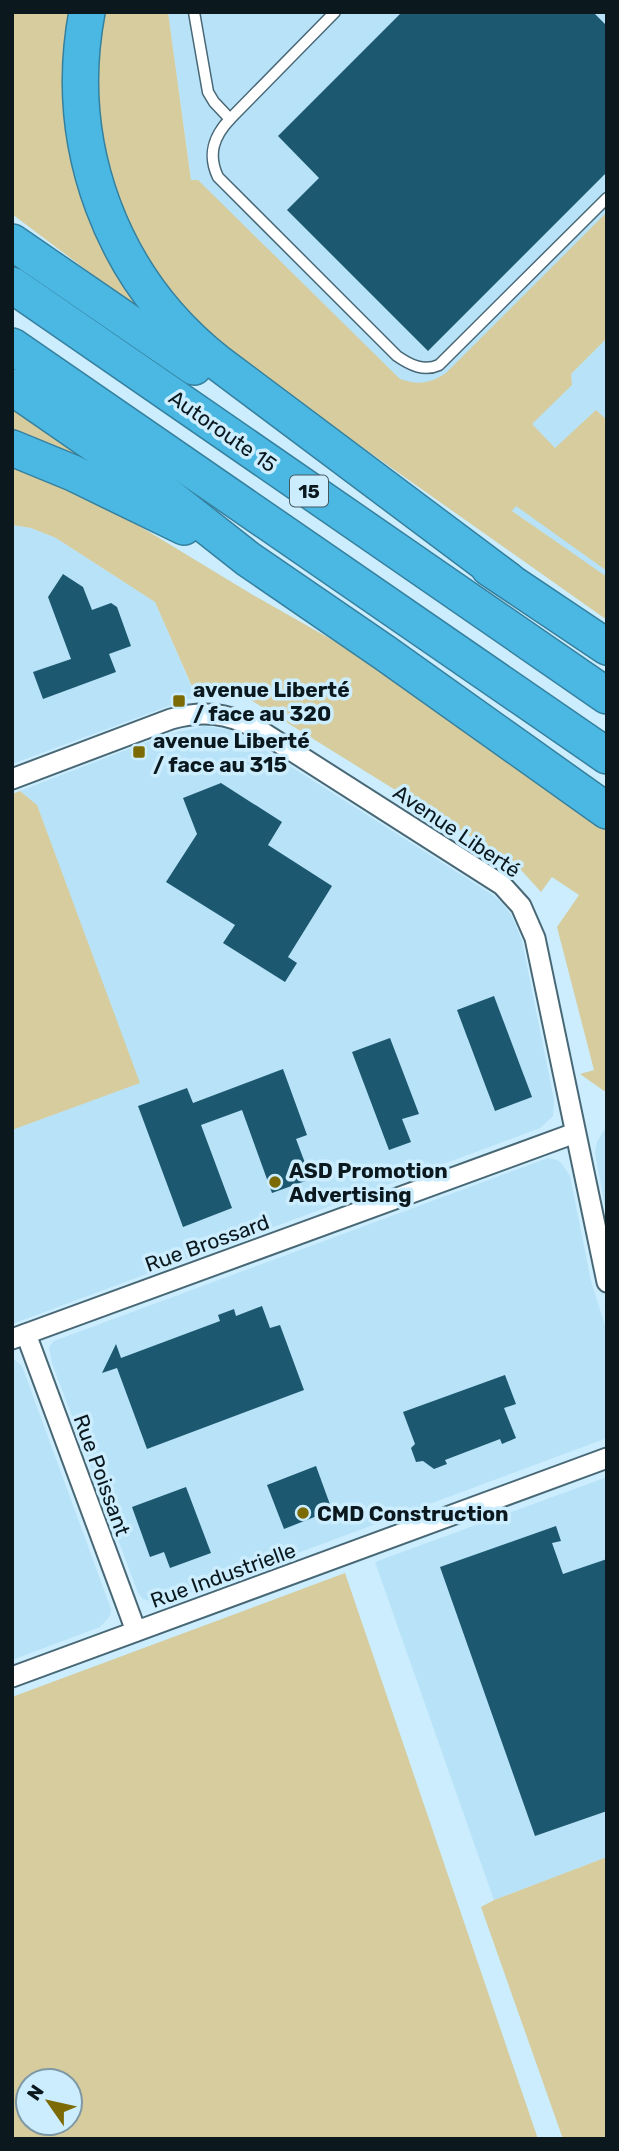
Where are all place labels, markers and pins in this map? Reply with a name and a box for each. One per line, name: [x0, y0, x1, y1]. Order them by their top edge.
place label: avenue Liberté / face au 320: [193, 677, 350, 726]
marker: avenue Liberté / face au 320: [171, 693, 187, 709]
place label: avenue Liberté / face au 315: [153, 728, 310, 777]
marker: avenue Liberté / face au 315: [131, 744, 147, 760]
place label: ASD Promotion Advertising: [289, 1158, 448, 1207]
marker: ASD Promotion Advertising: [267, 1174, 283, 1190]
place label: CMD Construction: [317, 1501, 509, 1526]
marker: CMD Construction: [295, 1505, 311, 1521]

